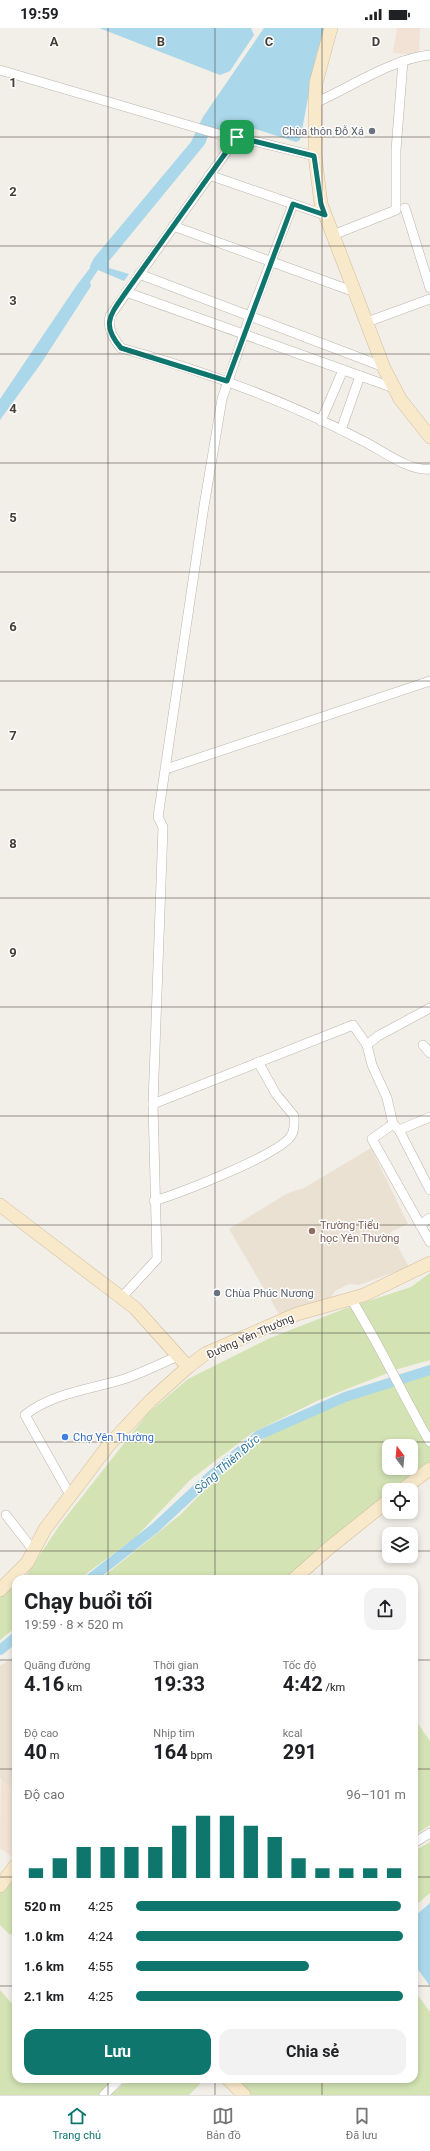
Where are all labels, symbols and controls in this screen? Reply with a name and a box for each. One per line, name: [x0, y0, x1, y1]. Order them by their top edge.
text: 19:59: [20, 5, 59, 23]
text: A: [50, 34, 59, 49]
text: B: [157, 34, 165, 49]
text: C: [265, 34, 274, 49]
text: D: [372, 34, 380, 49]
text: 1: [9, 75, 17, 90]
pin: [220, 120, 254, 154]
place label: Chùa thôn Đỗ Xá: [282, 125, 364, 138]
icon: arrive: [226, 126, 248, 148]
marker: Chùa thôn Đỗ Xá: [367, 126, 377, 136]
text: 2: [9, 184, 17, 199]
text: 3: [9, 293, 17, 308]
text: 4: [9, 401, 17, 416]
text: 5: [9, 510, 17, 525]
text: 6: [9, 619, 17, 634]
text: 7: [9, 728, 17, 743]
text: 8: [9, 836, 17, 851]
text: 9: [9, 945, 17, 960]
place label: Trường Tiểu học Yên Thường: [320, 1219, 399, 1245]
marker: Trường Tiểu học Yên Thường: [307, 1226, 317, 1236]
place label: Chùa Phúc Nương: [225, 1287, 314, 1300]
marker: Chùa Phúc Nương: [212, 1288, 222, 1298]
street label: Đường Yên Thường: [205, 1311, 296, 1362]
place label: Chợ Yên Thường: [73, 1431, 154, 1444]
marker: Chợ Yên Thường: [60, 1432, 70, 1442]
water label: Sông Thiên Đức: [191, 1432, 263, 1496]
north arrow: [382, 1439, 418, 1475]
map controls: [382, 1439, 418, 1563]
button: locate: [382, 1483, 418, 1519]
button: layers: [382, 1527, 418, 1563]
button: share: [364, 1588, 406, 1630]
text: Chạy buổi tối: [24, 1589, 153, 1614]
text: 19:59 · 8 × 520 m: [24, 1617, 123, 1632]
text: Quãng đường: [24, 1659, 91, 1672]
text: Thời gian: [153, 1659, 199, 1672]
text: Tốc độ: [283, 1659, 316, 1672]
text: 4.16: [24, 1672, 64, 1696]
text: 19:33: [153, 1672, 205, 1696]
text: 4:42: [283, 1672, 323, 1696]
text: km: [64, 1681, 82, 1694]
text: /km: [323, 1681, 345, 1694]
text: Độ cao: [24, 1727, 58, 1740]
text: Nhịp tim: [153, 1727, 195, 1740]
text: kcal: [283, 1727, 303, 1740]
text: 40: [24, 1740, 47, 1764]
text: 164: [153, 1740, 188, 1764]
text: 291: [283, 1740, 317, 1764]
text: m: [47, 1749, 59, 1762]
text: bpm: [188, 1749, 213, 1762]
text: Độ cao: [24, 1787, 65, 1802]
text: 96–101 m: [346, 1787, 406, 1802]
text: 520 m: [24, 1899, 61, 1914]
text: 4:25: [88, 1899, 113, 1914]
text: 1.0 km: [24, 1929, 64, 1944]
text: 4:24: [88, 1929, 113, 1944]
text: 1.6 km: [24, 1959, 64, 1974]
text: 4:55: [88, 1959, 113, 1974]
text: 2.1 km: [24, 1989, 64, 2004]
text: 4:25: [88, 1989, 113, 2004]
button: Lưu: [24, 2029, 211, 2075]
button: Chia sẻ: [219, 2029, 406, 2075]
tab: Trang chủ: [53, 2105, 101, 2142]
tab: Bản đồ: [206, 2105, 241, 2142]
tab: Đã lưu: [346, 2105, 377, 2142]

